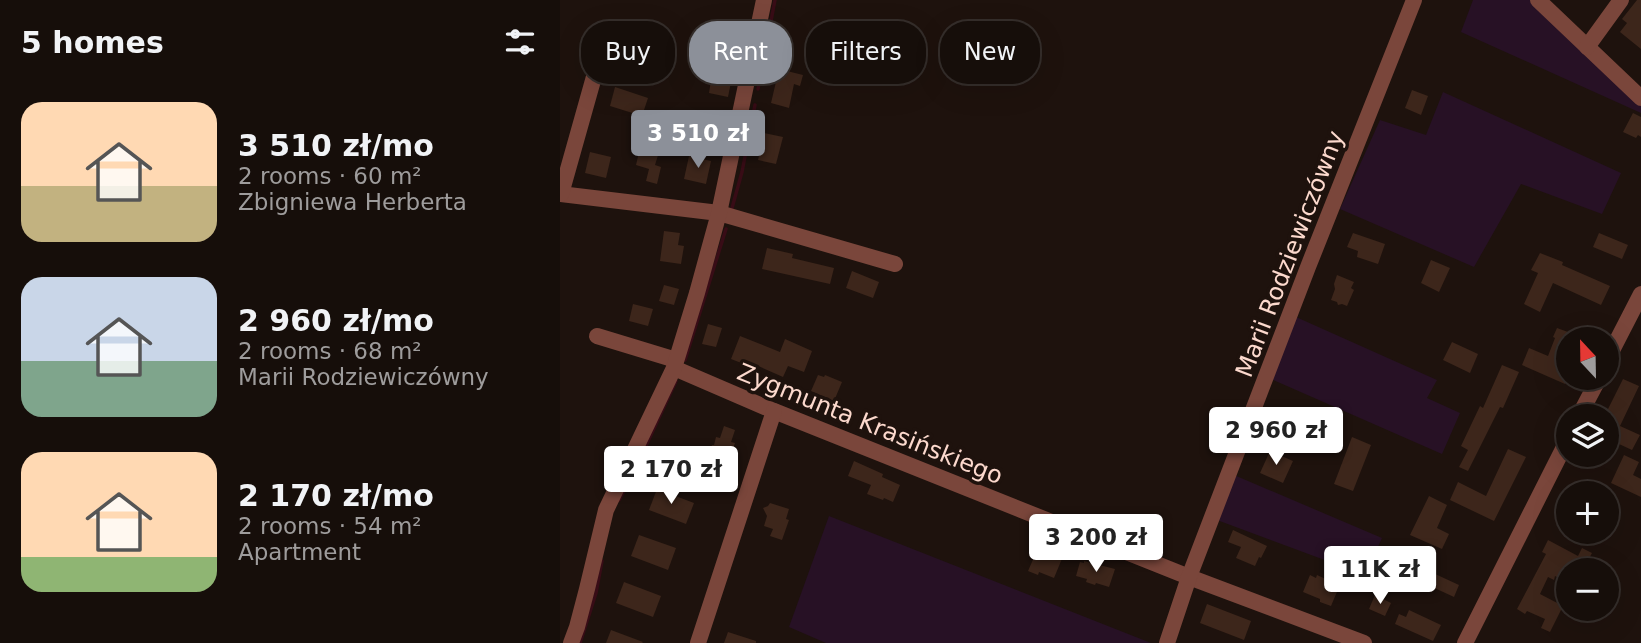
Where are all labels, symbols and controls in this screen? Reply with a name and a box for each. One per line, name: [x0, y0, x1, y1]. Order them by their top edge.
chip: Buy: [581, 21, 675, 84]
chip: Rent: [689, 21, 792, 84]
chip: Filters: [806, 21, 926, 84]
chip: New: [940, 21, 1040, 84]
icon: filters: [501, 23, 539, 61]
text: 5 homes: [21, 25, 164, 60]
pin: 3 510 zł: [626, 110, 770, 170]
text: 3 510 zł: [647, 120, 749, 146]
street label: Marii Rodziewiczówny: [1230, 127, 1350, 381]
text: 3 510 zł/mo: [238, 128, 434, 163]
icon: home: [77, 130, 161, 214]
text: 2 rooms · 60 m²: [238, 163, 422, 189]
text: Zbigniewa Herberta: [238, 189, 467, 215]
text: 2 960 zł/mo: [238, 303, 434, 338]
icon: home: [77, 305, 161, 389]
north arrow: [1556, 327, 1619, 390]
map controls: [1556, 327, 1619, 621]
text: 2 rooms · 68 m²: [238, 338, 422, 364]
street label: Zygmunta Krasińskiego: [733, 358, 1007, 490]
text: Marii Rodziewiczówny: [238, 364, 489, 390]
button: layers: [1556, 404, 1619, 467]
pin: 2 960 zł: [1204, 407, 1348, 467]
text: 2 960 zł: [1225, 417, 1327, 443]
pin: 2 170 zł: [599, 447, 743, 506]
text: 2 170 zł: [620, 456, 722, 482]
text: 2 170 zł/mo: [238, 478, 434, 513]
icon: home: [77, 480, 161, 564]
button: +: [1556, 481, 1619, 544]
text: 2 rooms · 54 m²: [238, 513, 422, 539]
pin: 3 200 zł: [1024, 514, 1168, 574]
text: 3 200 zł: [1045, 524, 1147, 550]
text: Apartment: [238, 539, 361, 565]
pin: 11K zł: [1323, 546, 1437, 606]
text: 11K zł: [1340, 556, 1420, 582]
button: −: [1556, 558, 1619, 621]

